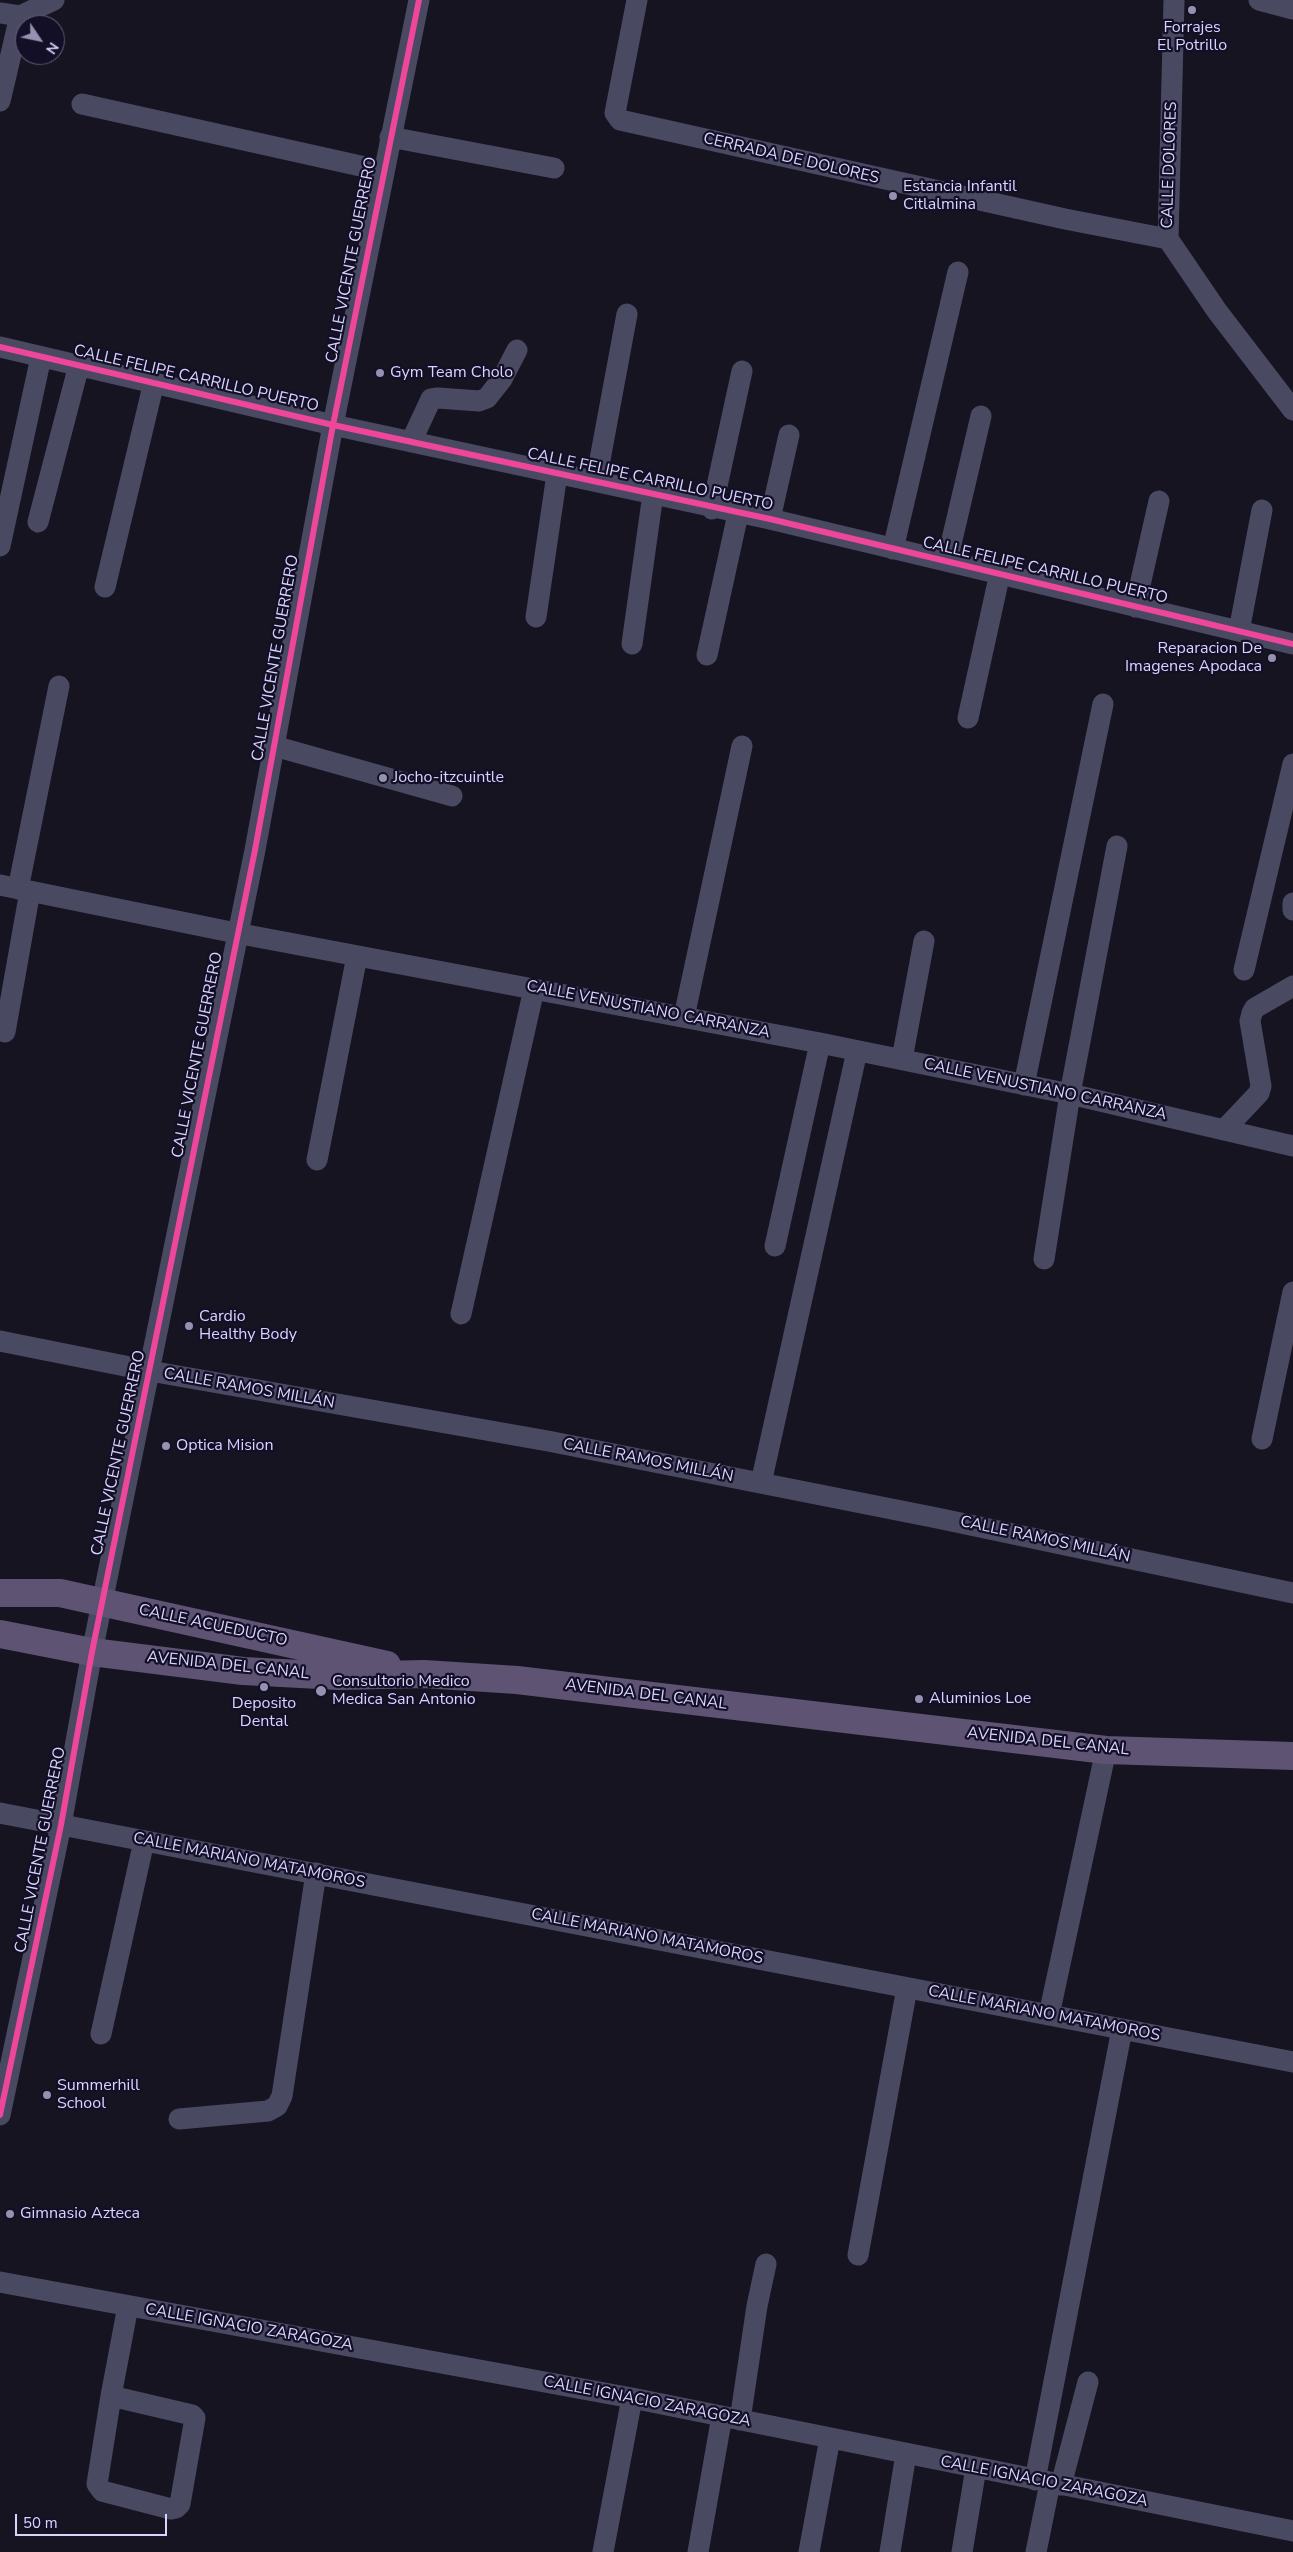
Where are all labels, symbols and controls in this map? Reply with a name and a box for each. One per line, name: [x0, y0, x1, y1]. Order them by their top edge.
marker: Forrajes El Potrillo: [1186, 4, 1198, 16]
north arrow: [15, 15, 65, 65]
place label: Forrajes El Potrillo: [1157, 18, 1227, 56]
text: N: [41, 38, 63, 58]
street label: CALLE DOLORES: [1158, 101, 1182, 229]
street label: CERRADA DE DOLORES: [701, 129, 881, 189]
street label: CALLE VICENTE GUERRERO: [323, 155, 381, 365]
place label: Estancia Infantil Citlalmina: [903, 177, 1017, 215]
marker: Estancia Infantil Citlalmina: [887, 190, 899, 202]
street label: CALLE FELIPE CARRILLO PUERTO: [72, 341, 320, 417]
place label: Gym Team Cholo: [390, 363, 513, 383]
marker: Gym Team Cholo: [374, 367, 386, 379]
street label: CALLE FELIPE CARRILLO PUERTO: [525, 445, 775, 515]
street label: CALLE FELIPE CARRILLO PUERTO: [921, 533, 1169, 609]
street label: CALLE VICENTE GUERRERO: [248, 553, 304, 763]
place label: Reparacion De Imagenes Apodaca: [1125, 639, 1262, 677]
marker: Reparacion De Imagenes Apodaca: [1266, 652, 1278, 664]
place label: Jocho-itzcuintle: [393, 768, 504, 788]
marker: Jocho-itzcuintle: [377, 772, 389, 784]
street label: CALLE VICENTE GUERRERO: [169, 950, 227, 1160]
street label: CALLE VENUSTIANO CARRANZA: [525, 977, 771, 1043]
street label: CALLE VENUSTIANO CARRANZA: [922, 1055, 1168, 1125]
place label: Cardio Healthy Body: [199, 1307, 297, 1345]
marker: Cardio Healthy Body: [183, 1320, 195, 1332]
street label: CALLE VICENTE GUERRERO: [88, 1349, 150, 1557]
street label: CALLE RAMOS MILLÁN: [162, 1364, 336, 1414]
street label: CALLE RAMOS MILLÁN: [561, 1435, 735, 1487]
place label: Optica Mision: [176, 1436, 274, 1456]
marker: Optica Mision: [160, 1440, 172, 1452]
street label: CALLE RAMOS MILLÁN: [958, 1513, 1132, 1567]
street label: CALLE ACUEDUCTO: [137, 1601, 289, 1651]
street label: AVENIDA DEL CANAL: [146, 1648, 310, 1684]
place label: Consultorio Medico Medica San Antonio: [332, 1672, 476, 1710]
street label: AVENIDA DEL CANAL: [564, 1676, 728, 1714]
marker: Deposito Dental: [258, 1681, 270, 1693]
marker: Consultorio Medico Medica San Antonio: [314, 1684, 328, 1698]
place label: Aluminios Loe: [929, 1689, 1031, 1709]
marker: Aluminios Loe: [913, 1693, 925, 1705]
place label: Deposito Dental: [232, 1694, 296, 1732]
street label: AVENIDA DEL CANAL: [966, 1724, 1130, 1760]
street label: CALLE VICENTE GUERRERO: [12, 1745, 70, 1955]
street label: CALLE MARIANO MATAMOROS: [131, 1829, 367, 1893]
street label: CALLE MARIANO MATAMOROS: [529, 1905, 765, 1969]
street label: CALLE MARIANO MATAMOROS: [926, 1982, 1162, 2046]
place label: Summerhill School: [57, 2076, 140, 2114]
marker: Summerhill School: [41, 2089, 53, 2101]
place label: Gimnasio Azteca: [20, 2204, 140, 2224]
marker: Gimnasio Azteca: [4, 2208, 16, 2220]
street label: CALLE IGNACIO ZARAGOZA: [144, 2300, 354, 2356]
street label: CALLE IGNACIO ZARAGOZA: [542, 2372, 752, 2432]
street label: CALLE IGNACIO ZARAGOZA: [939, 2452, 1149, 2512]
scale bar: [18, 2504, 170, 2536]
text: 50 m: [23, 2513, 58, 2533]

